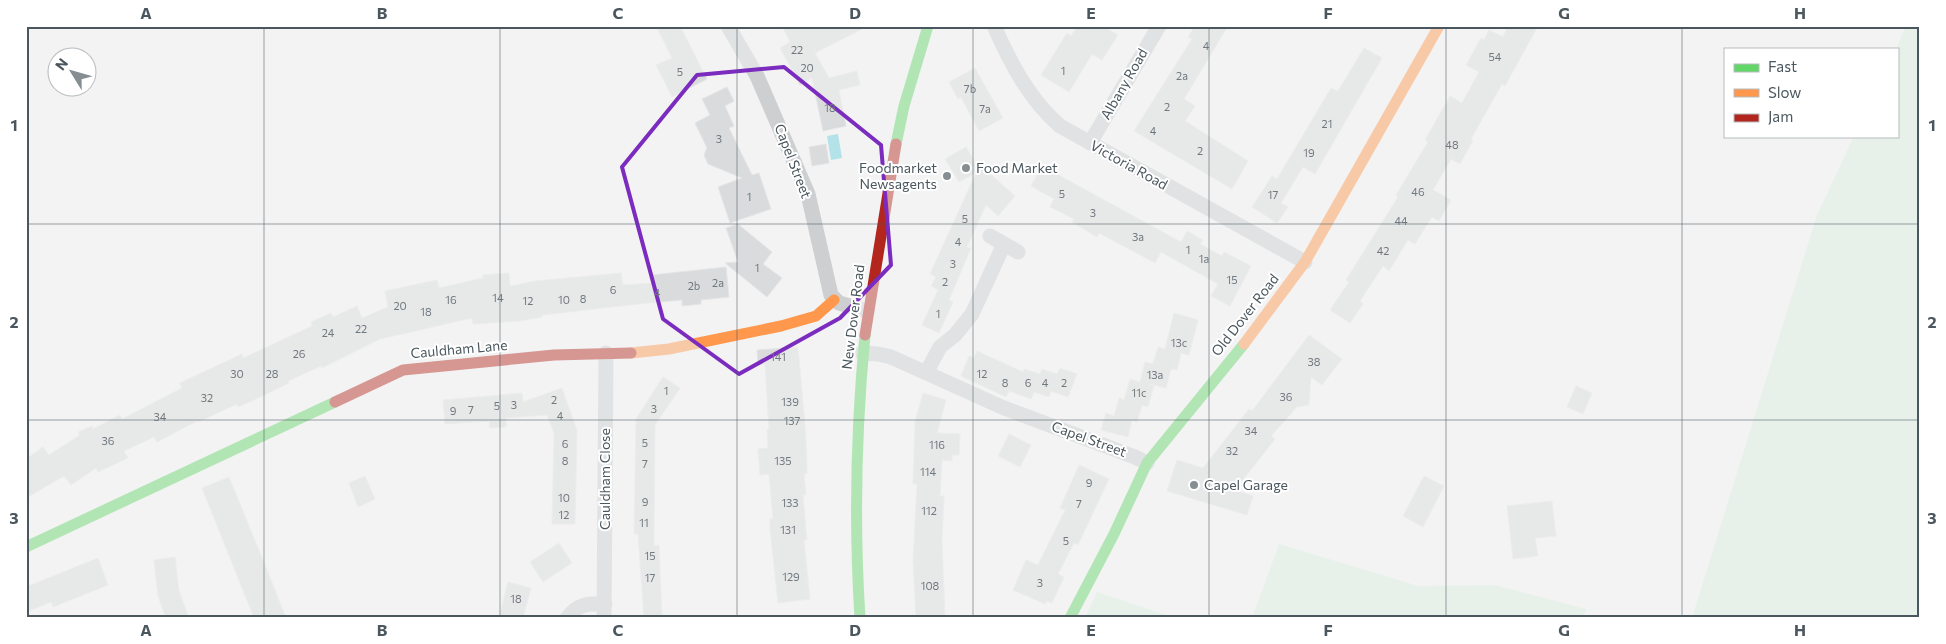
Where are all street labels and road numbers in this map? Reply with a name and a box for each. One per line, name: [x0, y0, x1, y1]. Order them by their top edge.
street label: Albany Road: [1096, 45, 1151, 122]
street label: Capel Street: [771, 121, 816, 201]
street label: Victoria Road: [1087, 136, 1171, 193]
street label: New Dover Road: [838, 264, 867, 370]
street label: Old Dover Road: [1207, 270, 1282, 359]
street label: Cauldham Lane: [410, 336, 508, 361]
street label: Capel Street: [1049, 417, 1129, 460]
street label: Cauldham Close: [596, 428, 613, 530]

